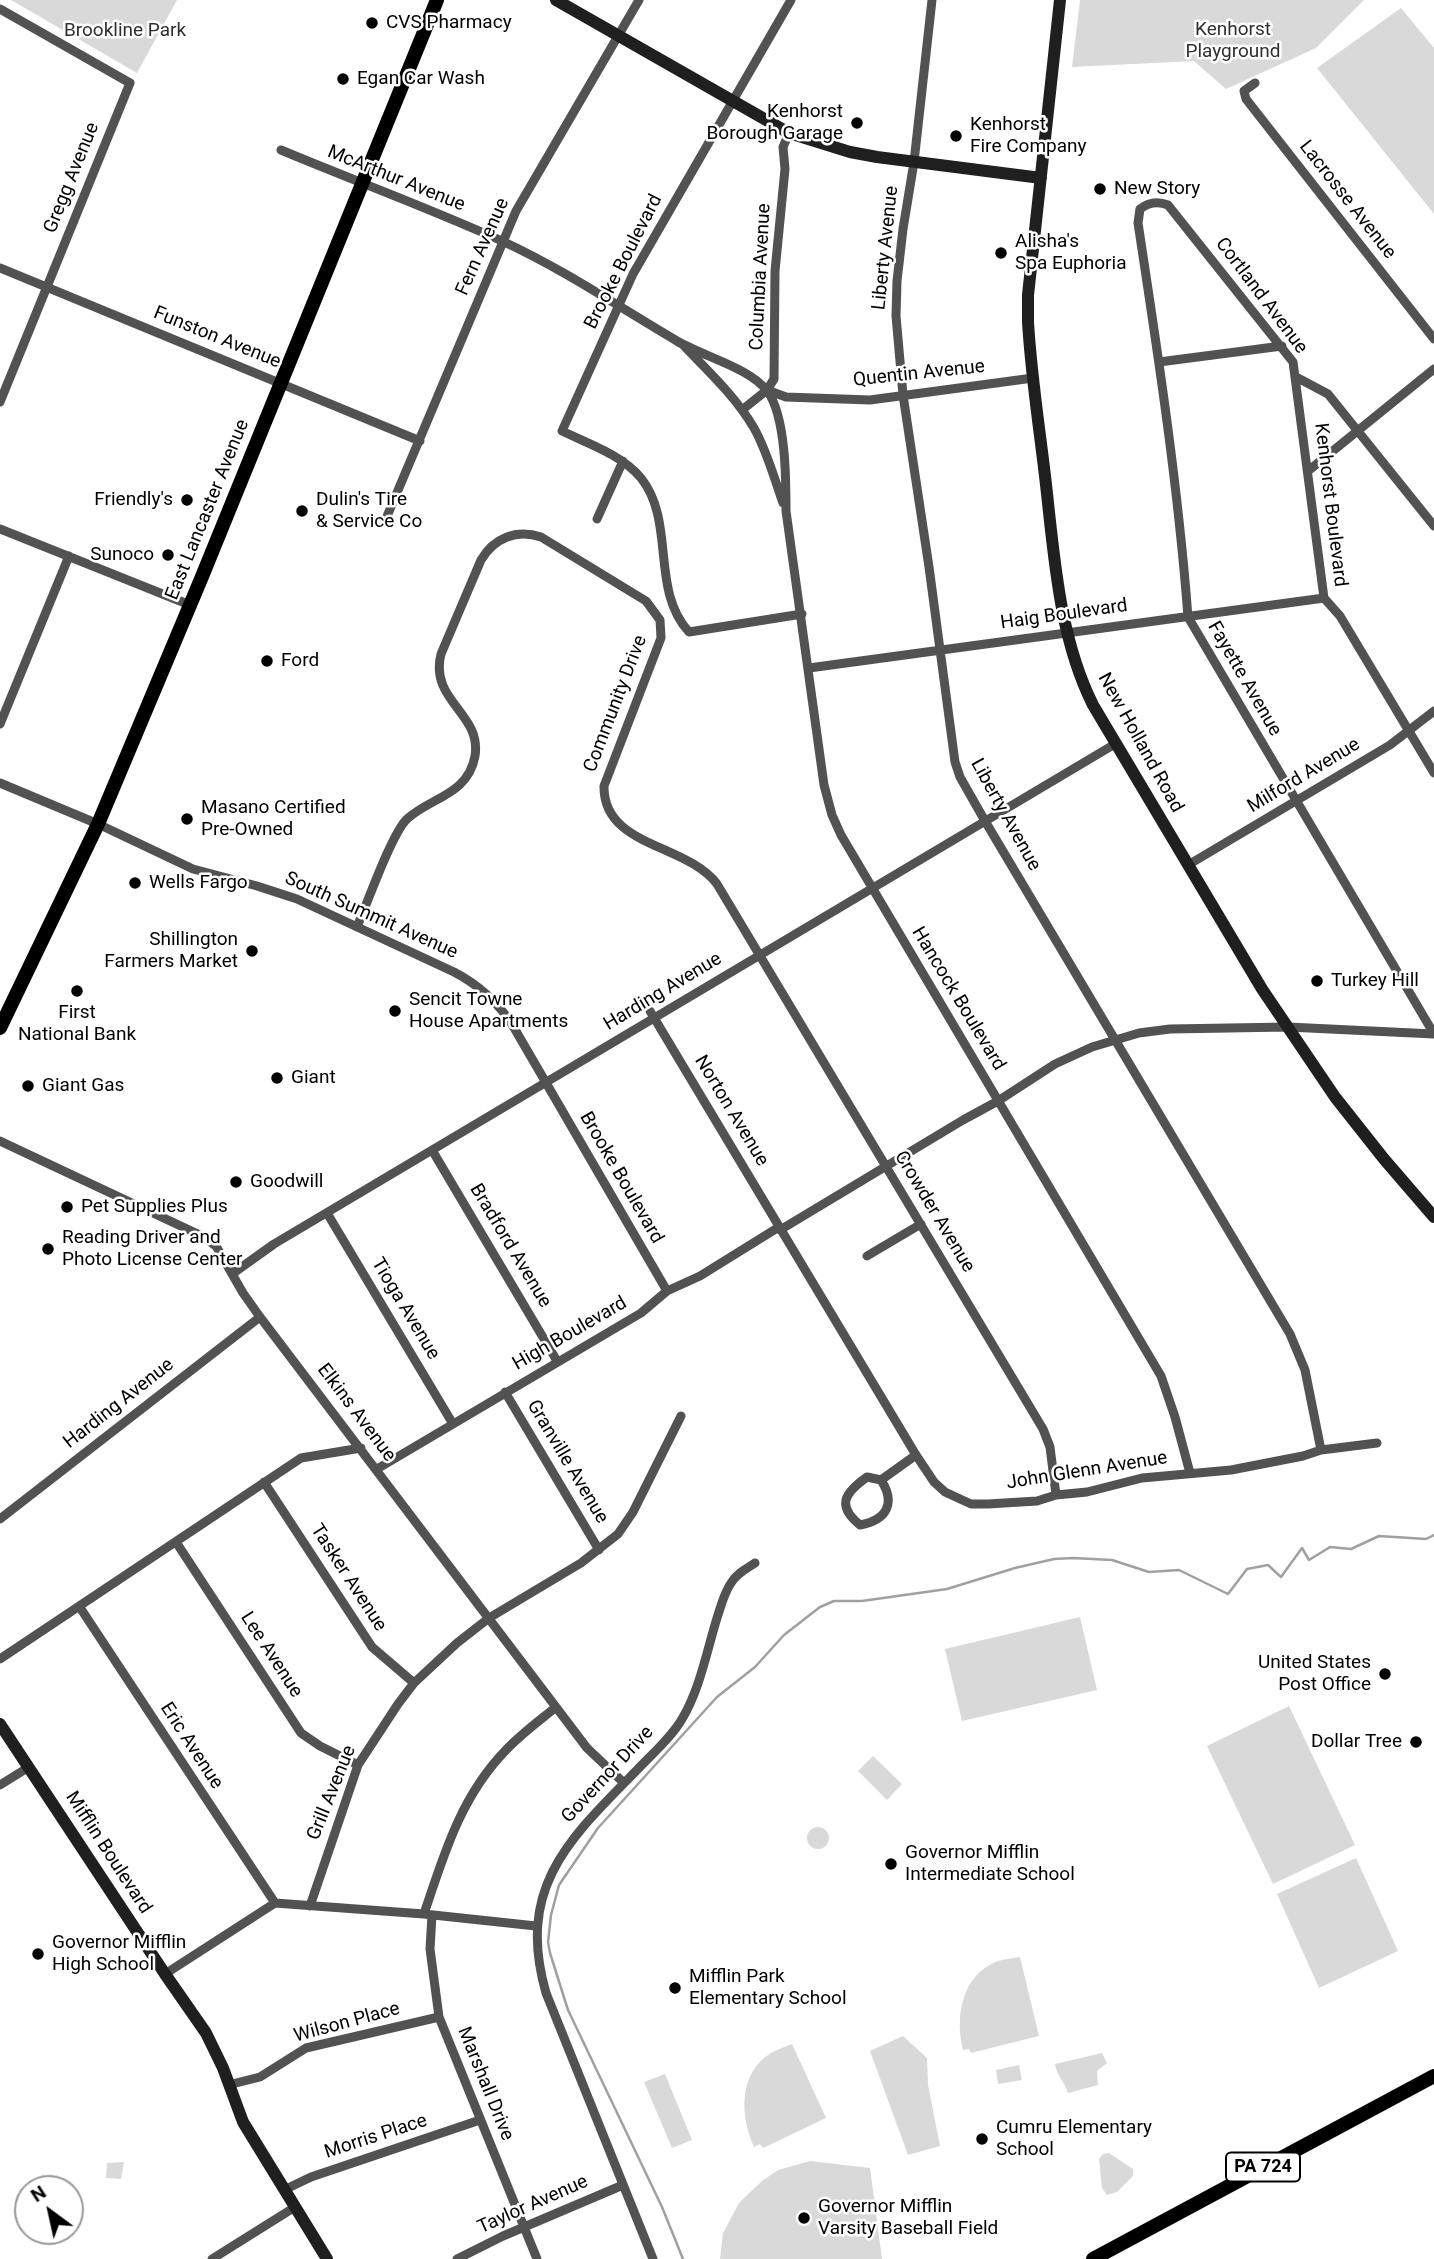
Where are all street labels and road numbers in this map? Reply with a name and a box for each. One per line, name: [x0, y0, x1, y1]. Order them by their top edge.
street label: Gregg Avenue: [39, 119, 105, 237]
street label: Lacrosse Avenue: [1294, 136, 1400, 264]
street label: McArthur Avenue: [324, 141, 468, 217]
street label: Liberty Avenue: [868, 185, 904, 311]
street label: Brooke Boulevard: [580, 191, 668, 333]
street label: Fern Avenue: [451, 195, 515, 299]
street label: Columbia Avenue: [746, 203, 776, 351]
street label: Cortland Avenue: [1210, 234, 1312, 358]
street label: Funston Avenue: [150, 302, 284, 374]
street label: Quentin Avenue: [852, 356, 986, 392]
street label: East Lancaster Avenue: [161, 416, 255, 604]
street label: Kenhorst Boulevard: [1309, 422, 1351, 588]
street label: Haig Boulevard: [999, 595, 1129, 635]
street label: Fayette Avenue: [1202, 618, 1286, 740]
street label: Community Drive: [579, 632, 653, 776]
street label: New Holland Road: [1092, 669, 1188, 817]
street label: Milford Avenue: [1244, 734, 1364, 818]
street label: Liberty Avenue: [965, 755, 1045, 875]
street label: South Summit Avenue: [281, 868, 461, 964]
street label: Hancock Boulevard: [906, 923, 1010, 1075]
street label: Harding Avenue: [600, 948, 726, 1036]
street label: Norton Avenue: [689, 1051, 773, 1171]
street label: Brooke Boulevard: [574, 1108, 668, 1248]
street label: Crowder Avenue: [889, 1147, 979, 1277]
street label: Bradford Avenue: [464, 1180, 556, 1312]
street label: Tioga Avenue: [366, 1254, 444, 1364]
street label: High Boulevard: [509, 1292, 631, 1376]
street label: Harding Avenue: [59, 1354, 179, 1454]
street label: Elkins Avenue: [312, 1359, 400, 1467]
street label: Granville Avenue: [521, 1396, 613, 1528]
street label: John Glenn Avenue: [1005, 1447, 1169, 1495]
street label: Tasker Avenue: [305, 1520, 391, 1636]
street label: Lee Avenue: [235, 1608, 307, 1702]
street label: Eric Avenue: [155, 1698, 227, 1794]
street label: Governor Drive: [557, 1722, 659, 1828]
street label: Grill Avenue: [303, 1742, 361, 1844]
street label: Mifflin Boulevard: [60, 1788, 156, 1918]
street label: Wilson Place: [291, 1998, 403, 2048]
street label: Marshall Drive: [452, 2024, 518, 2144]
street label: Morris Place: [322, 2110, 430, 2164]
road number: PA 724: [1226, 2152, 1300, 2182]
street label: Taylor Avenue: [474, 2171, 592, 2239]

